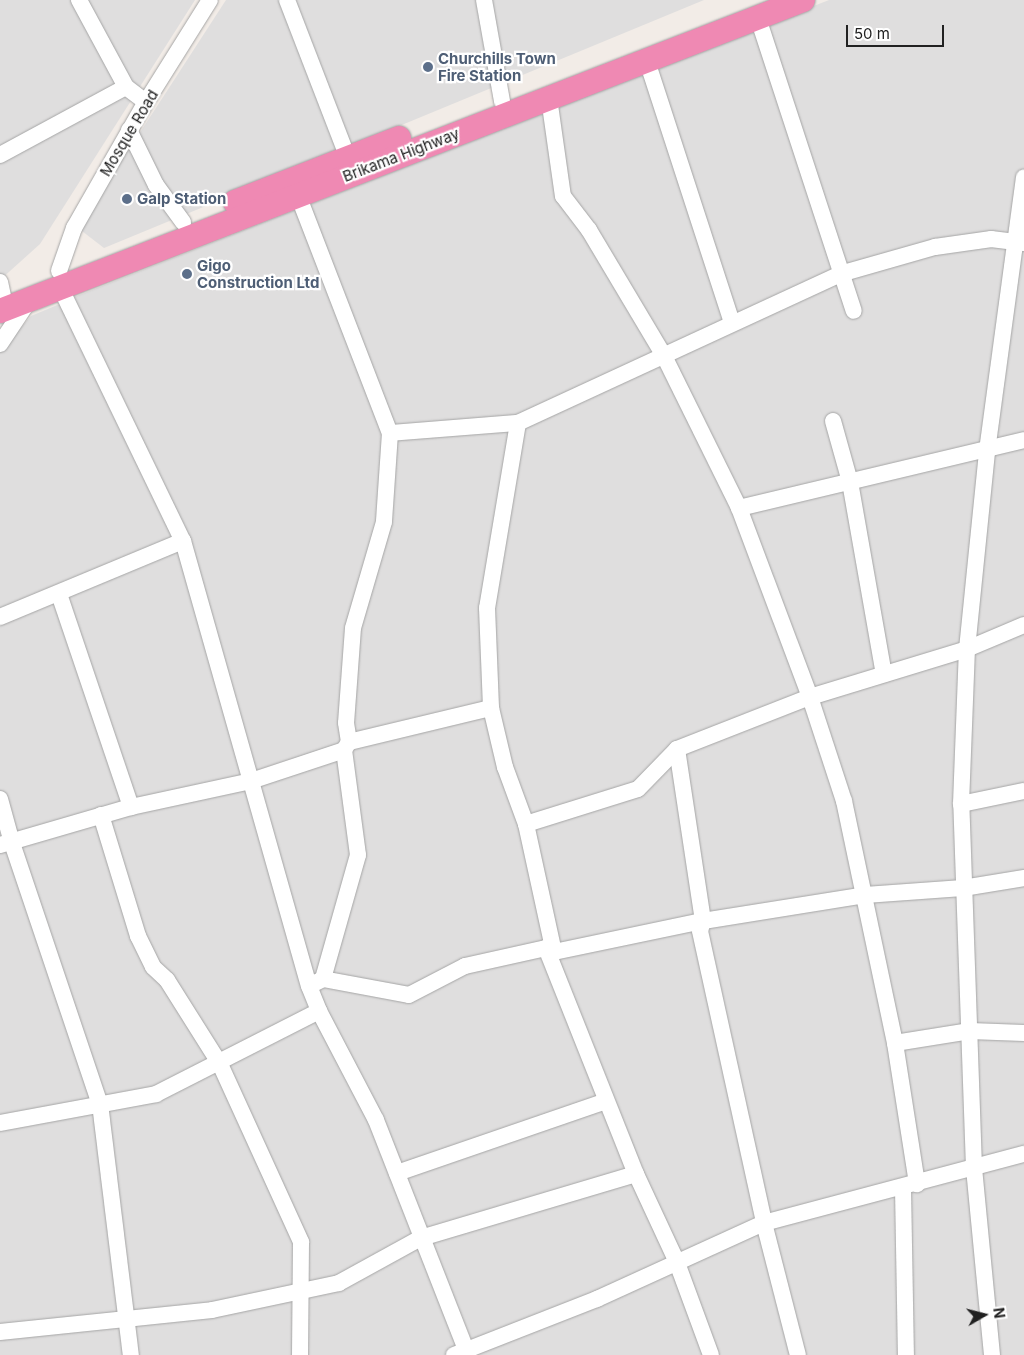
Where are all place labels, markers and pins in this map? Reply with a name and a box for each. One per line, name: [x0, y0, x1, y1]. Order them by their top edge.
place label: Churchills Town Fire Station: [438, 49, 556, 84]
marker: Churchills Town Fire Station: [422, 61, 434, 73]
place label: Galp Station: [137, 190, 226, 208]
marker: Galp Station: [121, 193, 133, 205]
place label: Gigo Construction Ltd: [197, 256, 319, 291]
marker: Gigo Construction Ltd: [181, 268, 193, 280]

